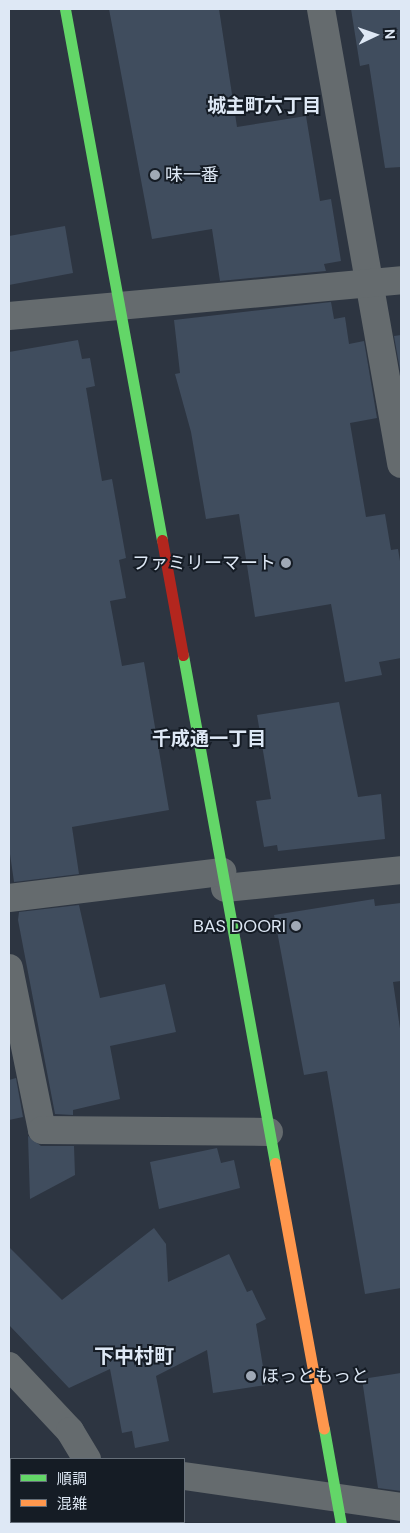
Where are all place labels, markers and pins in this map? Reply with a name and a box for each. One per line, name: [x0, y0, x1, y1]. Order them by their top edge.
place label: 味一番: [165, 164, 219, 186]
marker: 味一番: [149, 169, 161, 181]
place label: ファミリーマート: [132, 552, 276, 574]
marker: ファミリーマート: [280, 557, 292, 569]
place label: BAS DOORI: [193, 915, 286, 937]
marker: BAS DOORI: [290, 920, 302, 932]
place label: ほっともっと: [261, 1365, 369, 1387]
marker: ほっともっと: [245, 1370, 257, 1382]

